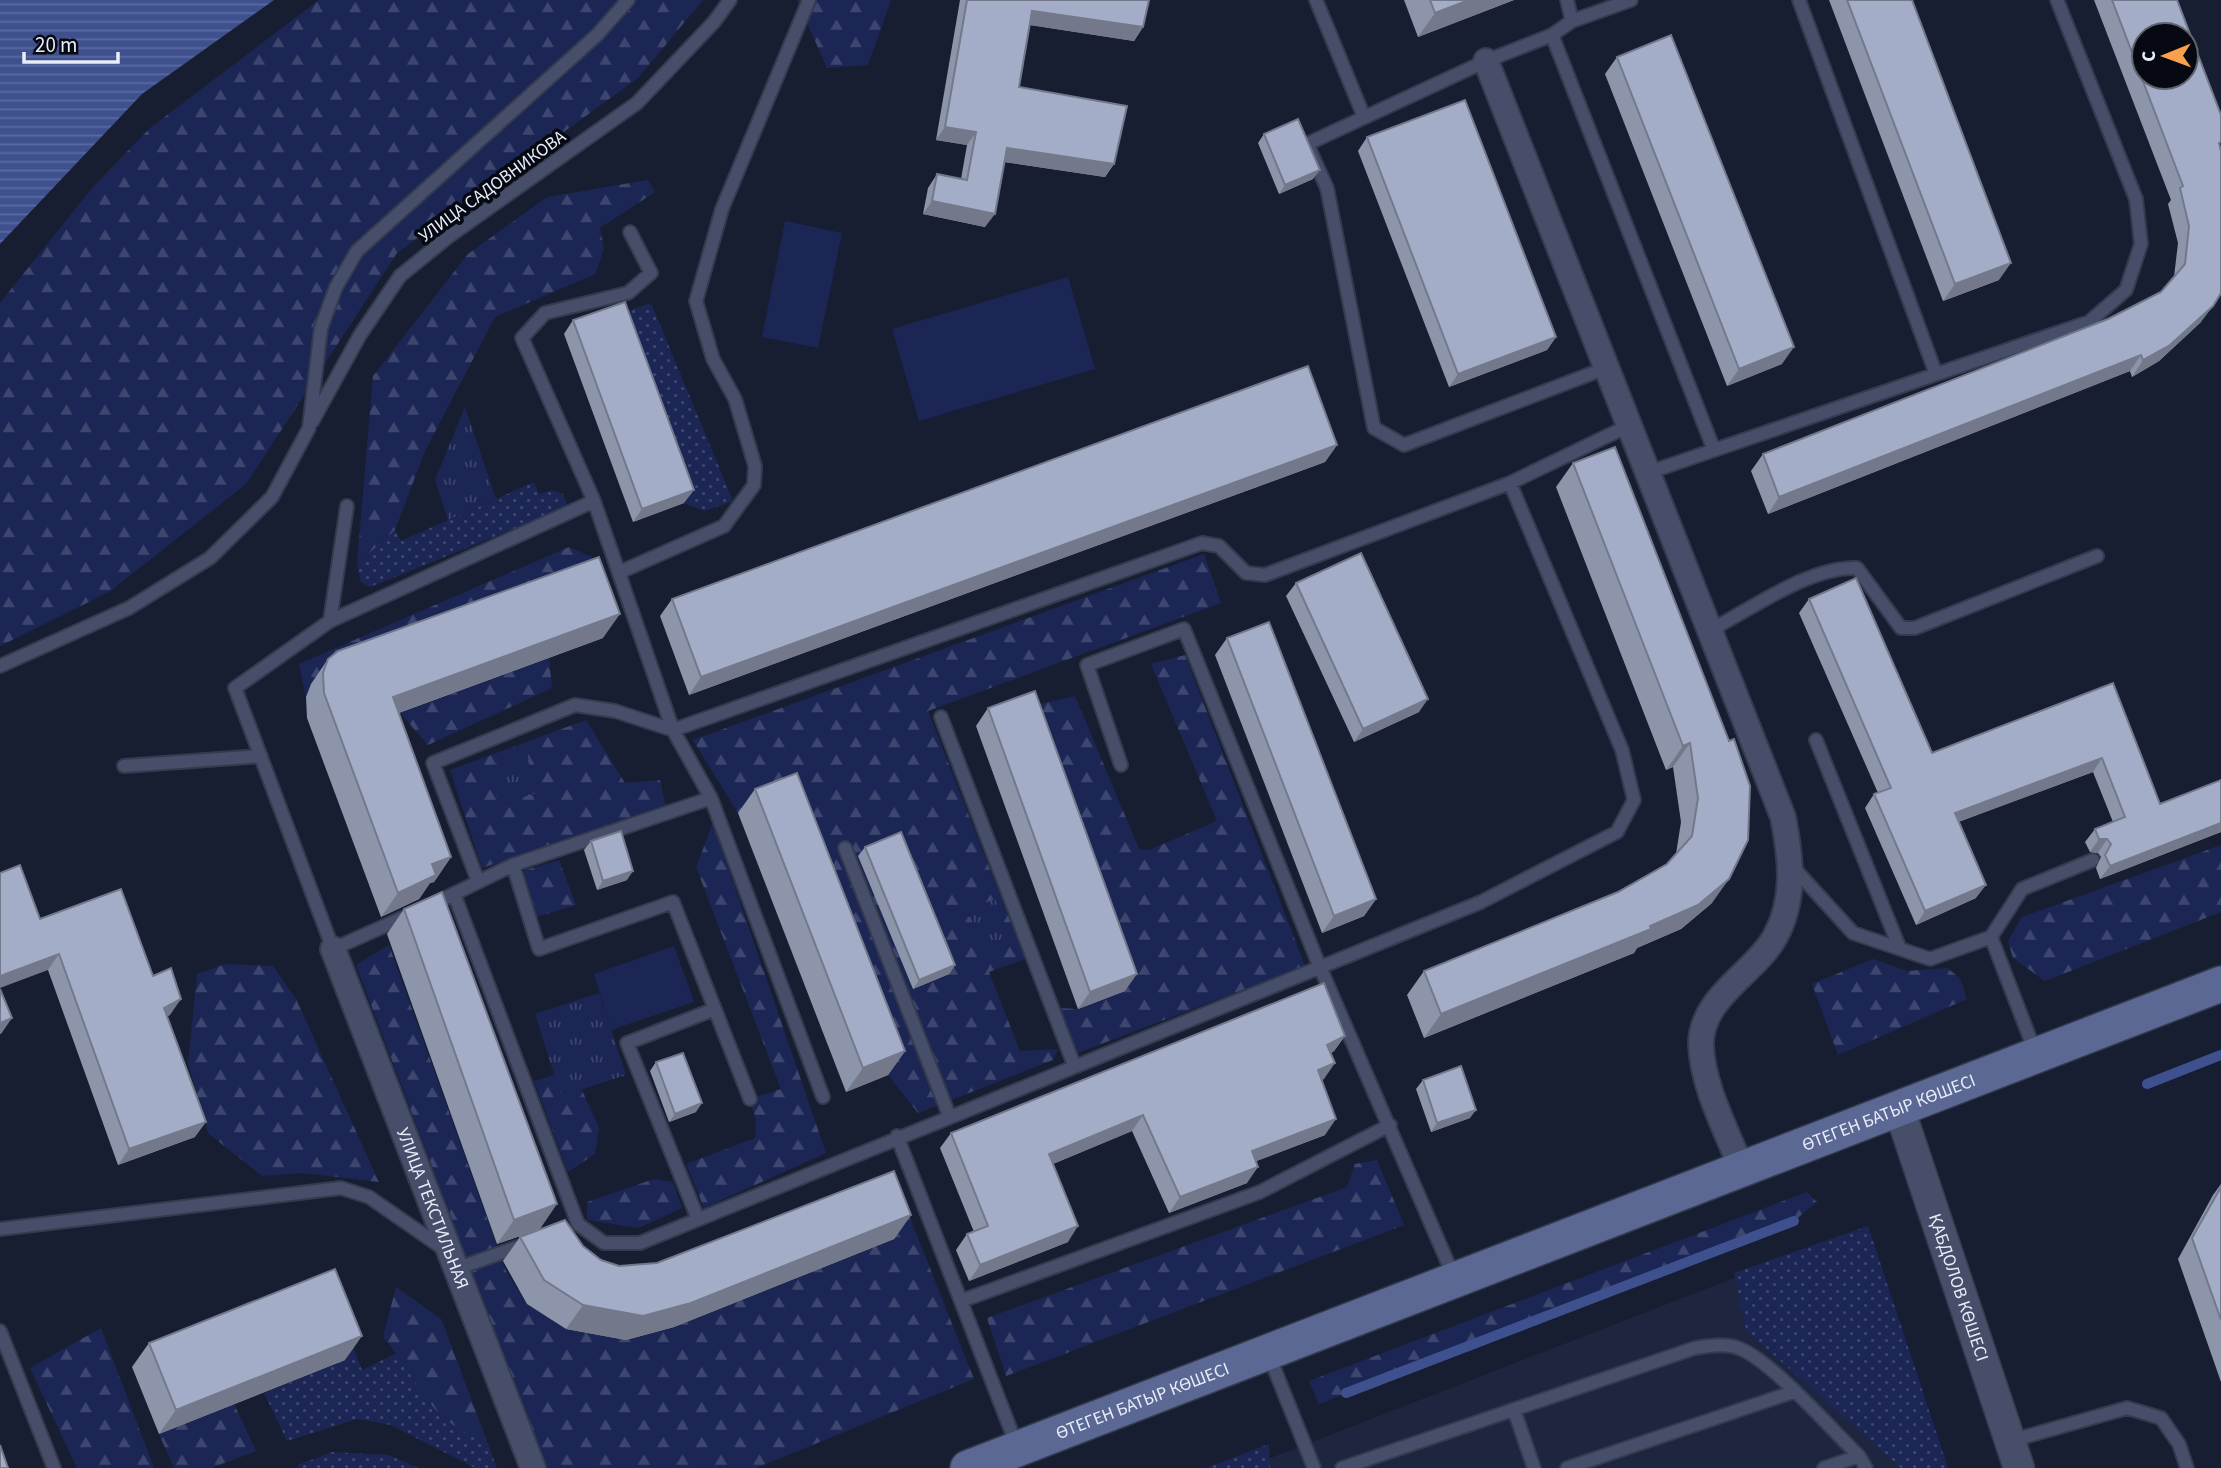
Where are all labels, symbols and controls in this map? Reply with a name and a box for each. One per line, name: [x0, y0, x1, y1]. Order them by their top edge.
scale bar: [24, 21, 119, 65]
north arrow: [2130, 21, 2200, 91]
text: 20 m: [35, 30, 77, 60]
text: С: [2136, 51, 2163, 62]
street label: УЛИЦА САДОВНИКОВА: [414, 124, 571, 248]
street label: ӨТЕГЕН БАТЫР КӨШЕСІ: [1798, 1068, 1979, 1158]
street label: УЛИЦА ТЕКСТИЛЬНАЯ: [390, 1124, 475, 1293]
street label: ҚАБДОЛОВ КӨШЕСІ: [1922, 1210, 1995, 1365]
street label: ӨТЕГЕН БАТЫР КӨШЕСІ: [1052, 1356, 1233, 1446]

